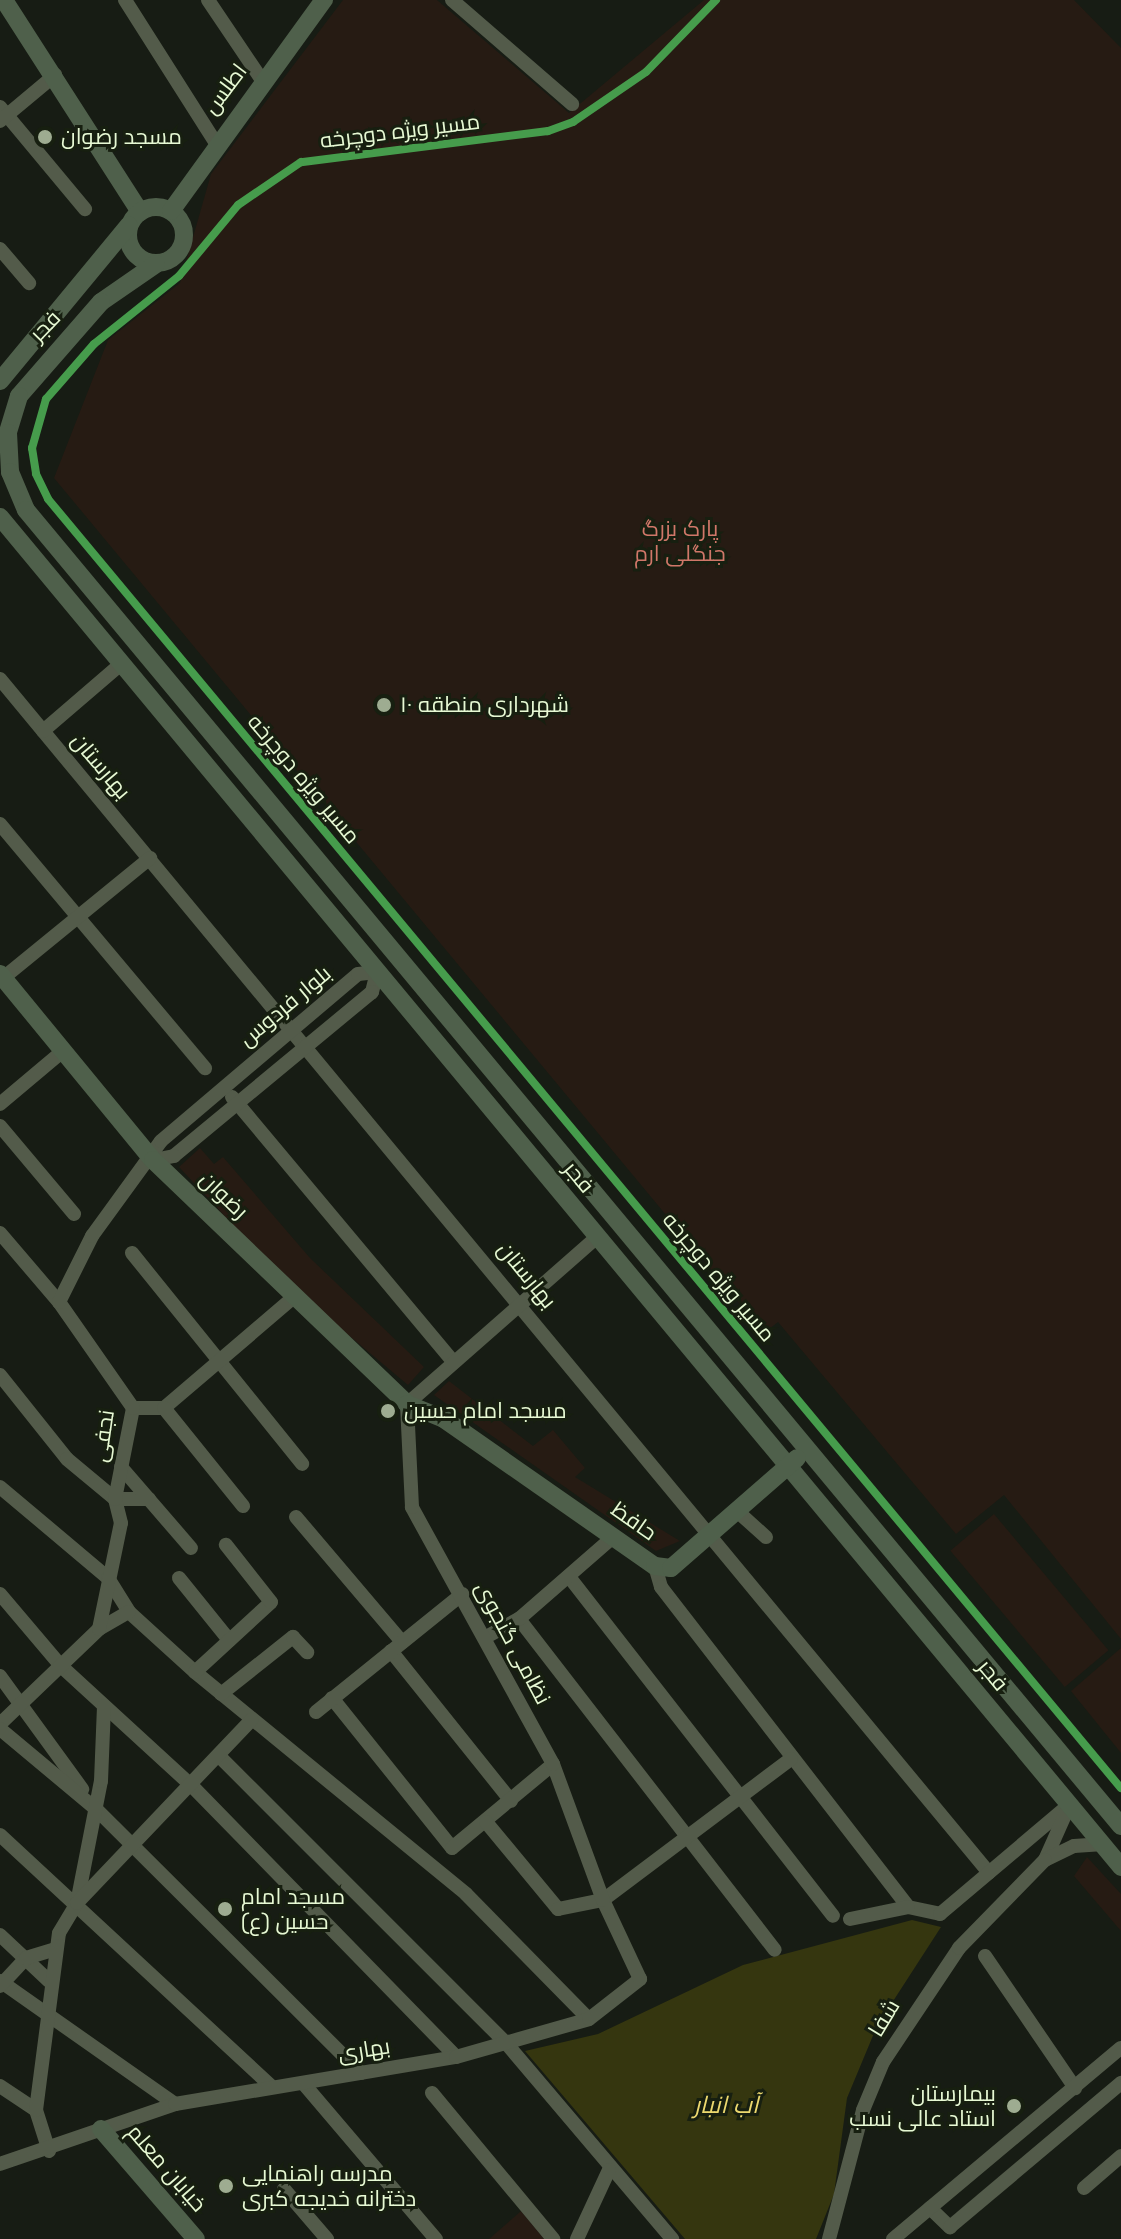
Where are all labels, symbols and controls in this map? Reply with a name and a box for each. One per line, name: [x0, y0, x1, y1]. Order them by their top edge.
street label: اطلس: [197, 59, 253, 119]
street label: مسیر ویژه دوچرخه: [318, 108, 482, 154]
place label: مسجد رضوان: [61, 124, 182, 150]
marker: مسجد رضوان: [36, 128, 54, 146]
street label: فجر: [24, 305, 66, 347]
park label: پارک بزرگ جنگلی ارم: [634, 515, 726, 566]
place label: شهرداری منطقه ۱۰: [400, 692, 569, 718]
marker: شهرداری منطقه ۱۰: [375, 696, 393, 714]
street label: مسیر ویژه دوچرخه: [242, 709, 366, 849]
street label: بهارستان: [66, 727, 136, 805]
street label: بلوار فردوس: [234, 960, 336, 1052]
street label: فجر: [558, 1156, 600, 1198]
street label: رضوان: [194, 1166, 254, 1224]
street label: مسیر ویژه دوچرخه: [657, 1207, 781, 1347]
street label: بهارستان: [492, 1236, 562, 1314]
place label: مسجد امام حسین: [404, 1398, 567, 1424]
marker: مسجد امام حسین: [379, 1402, 397, 1420]
street label: نجفی: [86, 1408, 120, 1464]
street label: حافظ: [606, 1496, 662, 1546]
street label: نظامی گنجوی: [470, 1577, 556, 1709]
street label: فجر: [972, 1654, 1014, 1696]
place label: مسجد امام حسین (ع): [241, 1883, 345, 1934]
marker: مسجد امام حسین (ع): [216, 1900, 234, 1918]
street label: شفا: [863, 1995, 905, 2041]
street label: بهاری: [336, 2033, 392, 2067]
place label: بیمارستان استاد عالی نسب: [849, 2080, 996, 2132]
water label: آب انبار: [694, 2091, 758, 2119]
marker: بیمارستان استاد عالی نسب: [1003, 2095, 1025, 2117]
street label: خیابان معلم: [122, 2119, 212, 2217]
place label: مدرسه راهنمایی دخترانه خدیجه کبری: [242, 2160, 416, 2212]
marker: مدرسه راهنمایی دخترانه خدیجه کبری: [217, 2177, 235, 2195]

